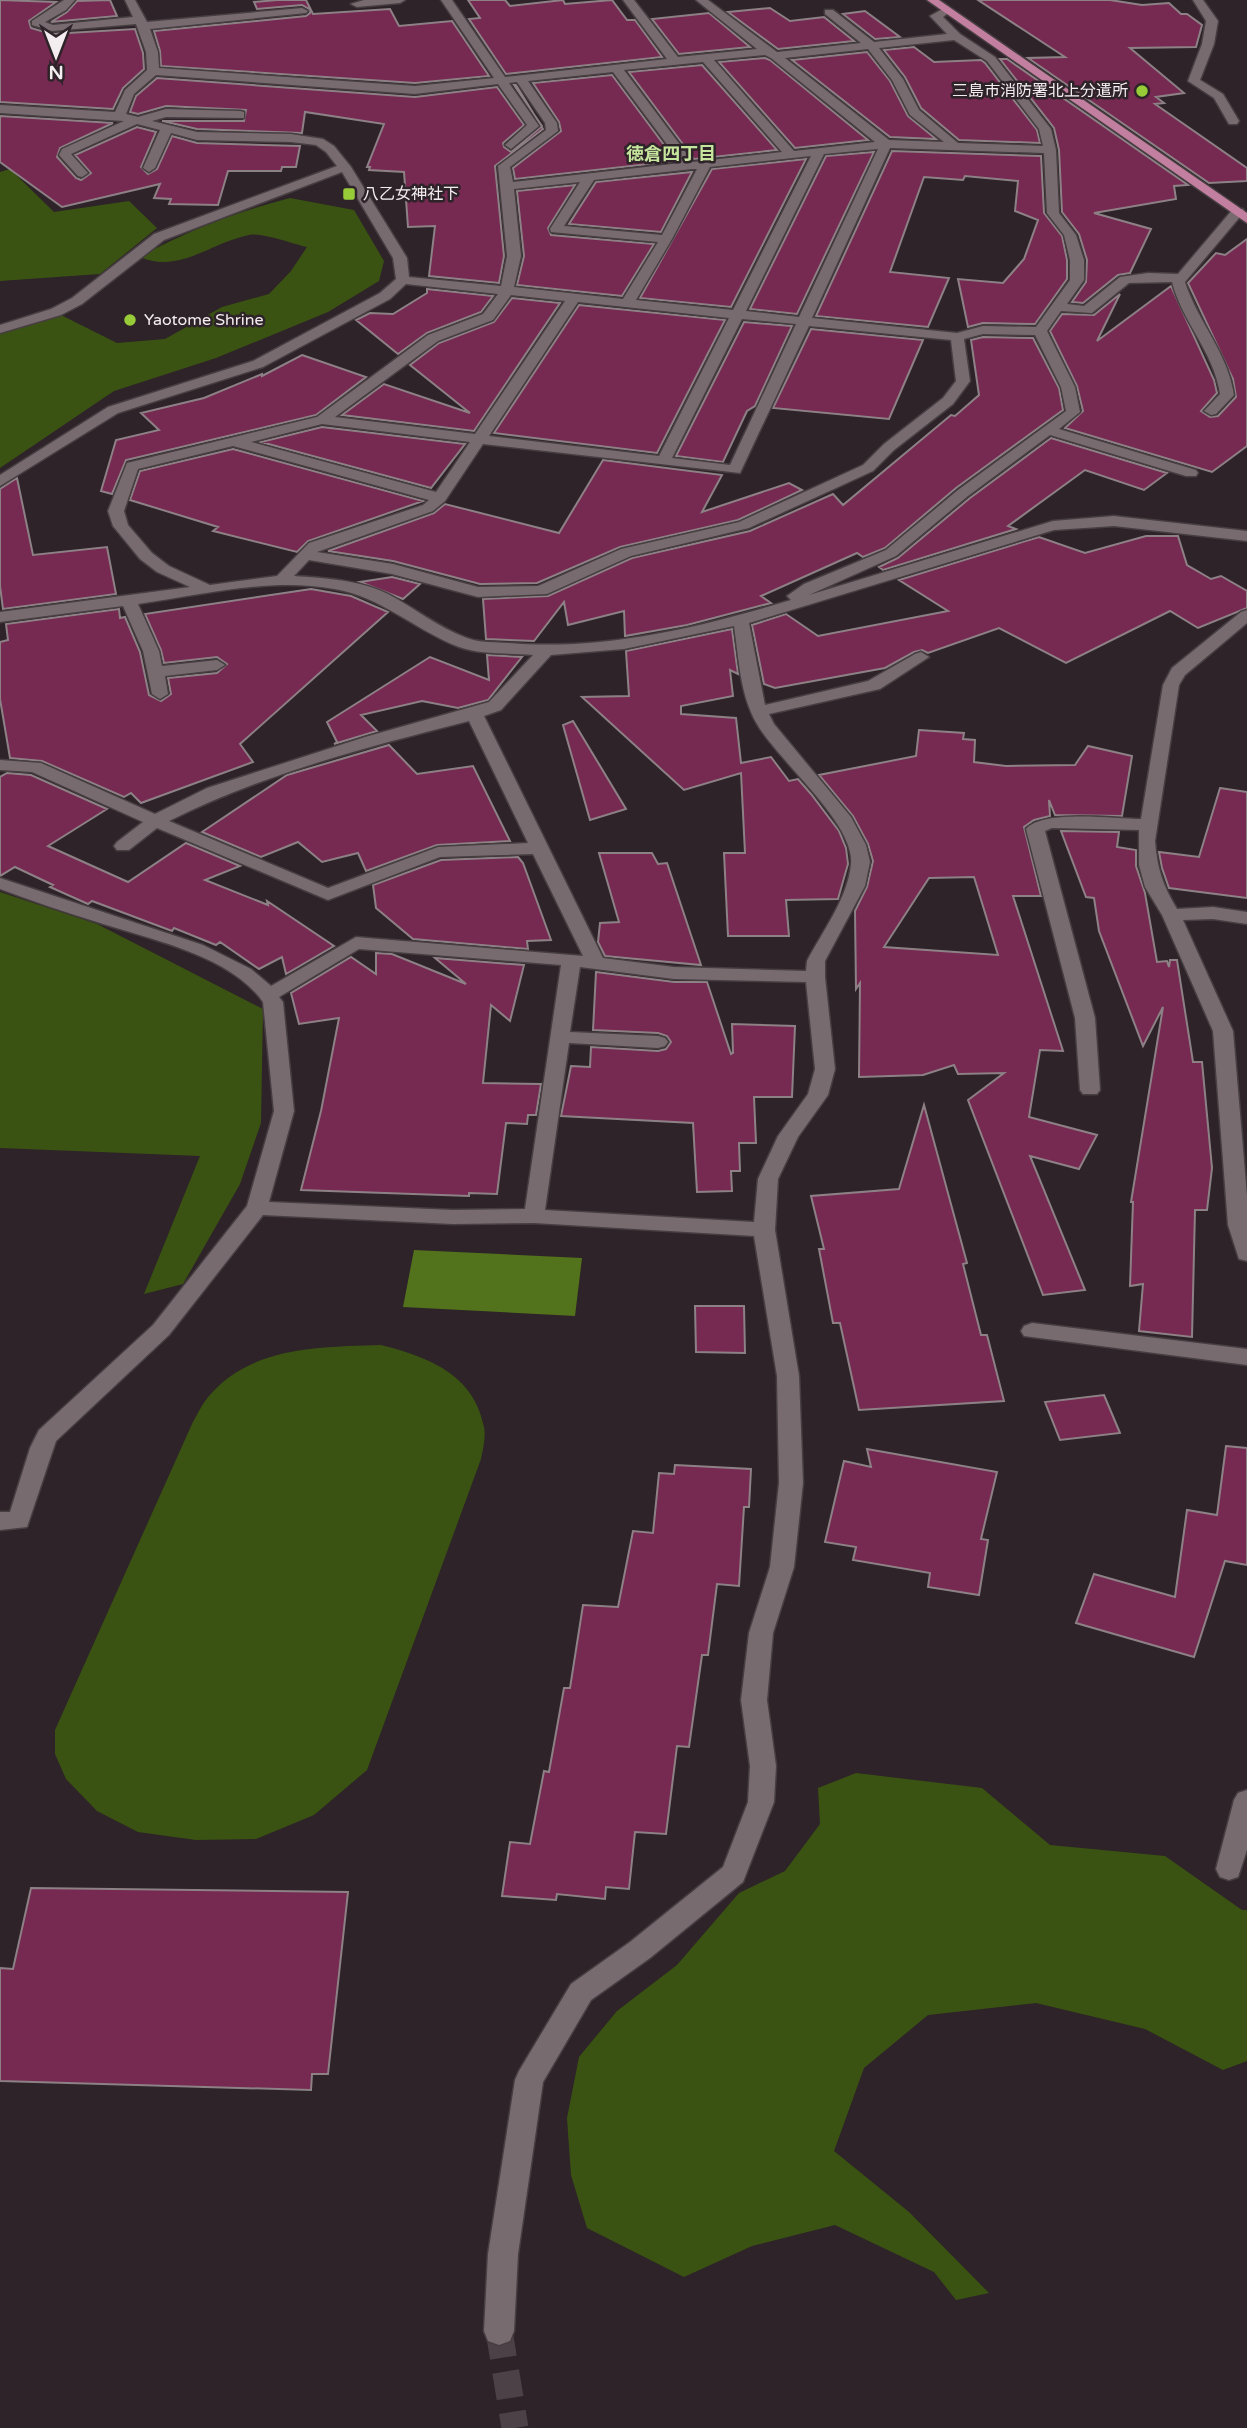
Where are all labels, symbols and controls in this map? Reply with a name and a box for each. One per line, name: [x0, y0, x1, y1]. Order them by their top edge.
north arrow: [21, 21, 91, 91]
text: N: [48, 61, 64, 83]
place label: 三島市消防署北上分遣所: [952, 81, 1128, 101]
marker: 三島市消防署北上分遣所: [1134, 83, 1150, 99]
district label: 徳倉四丁目: [626, 143, 716, 165]
place label: 八乙女神社下: [363, 184, 459, 204]
marker: 八乙女神社下: [341, 186, 357, 202]
place label: Yaotome Shrine: [144, 310, 264, 330]
marker: Yaotome Shrine: [122, 312, 138, 328]

